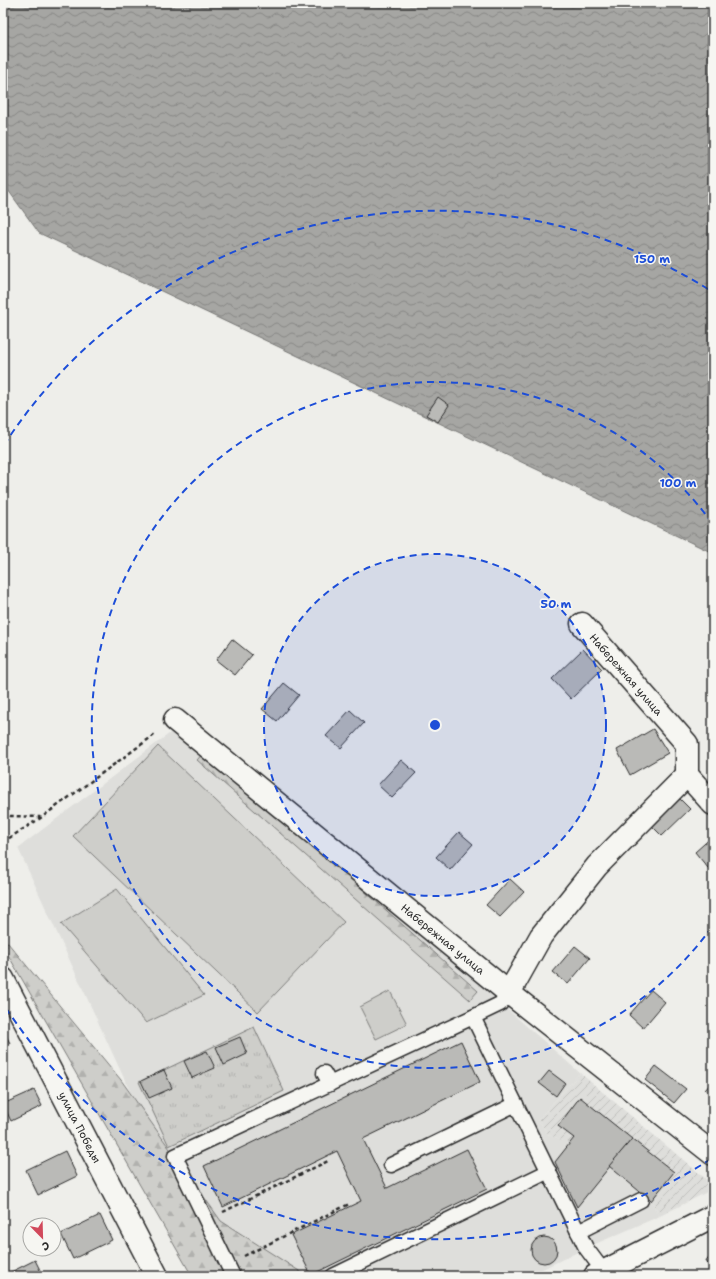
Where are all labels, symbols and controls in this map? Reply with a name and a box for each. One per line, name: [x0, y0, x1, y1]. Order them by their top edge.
text: 150 m: [634, 251, 670, 267]
text: 100 m: [660, 475, 697, 491]
text: 50 m: [541, 596, 572, 612]
street label: Набережная улица: [586, 630, 666, 719]
centre of rings: [428, 718, 442, 732]
street label: Набережная улица: [398, 900, 488, 978]
street label: улица Победы: [55, 1089, 105, 1165]
north arrow: [22, 1217, 62, 1257]
text: С: [39, 1238, 52, 1254]

